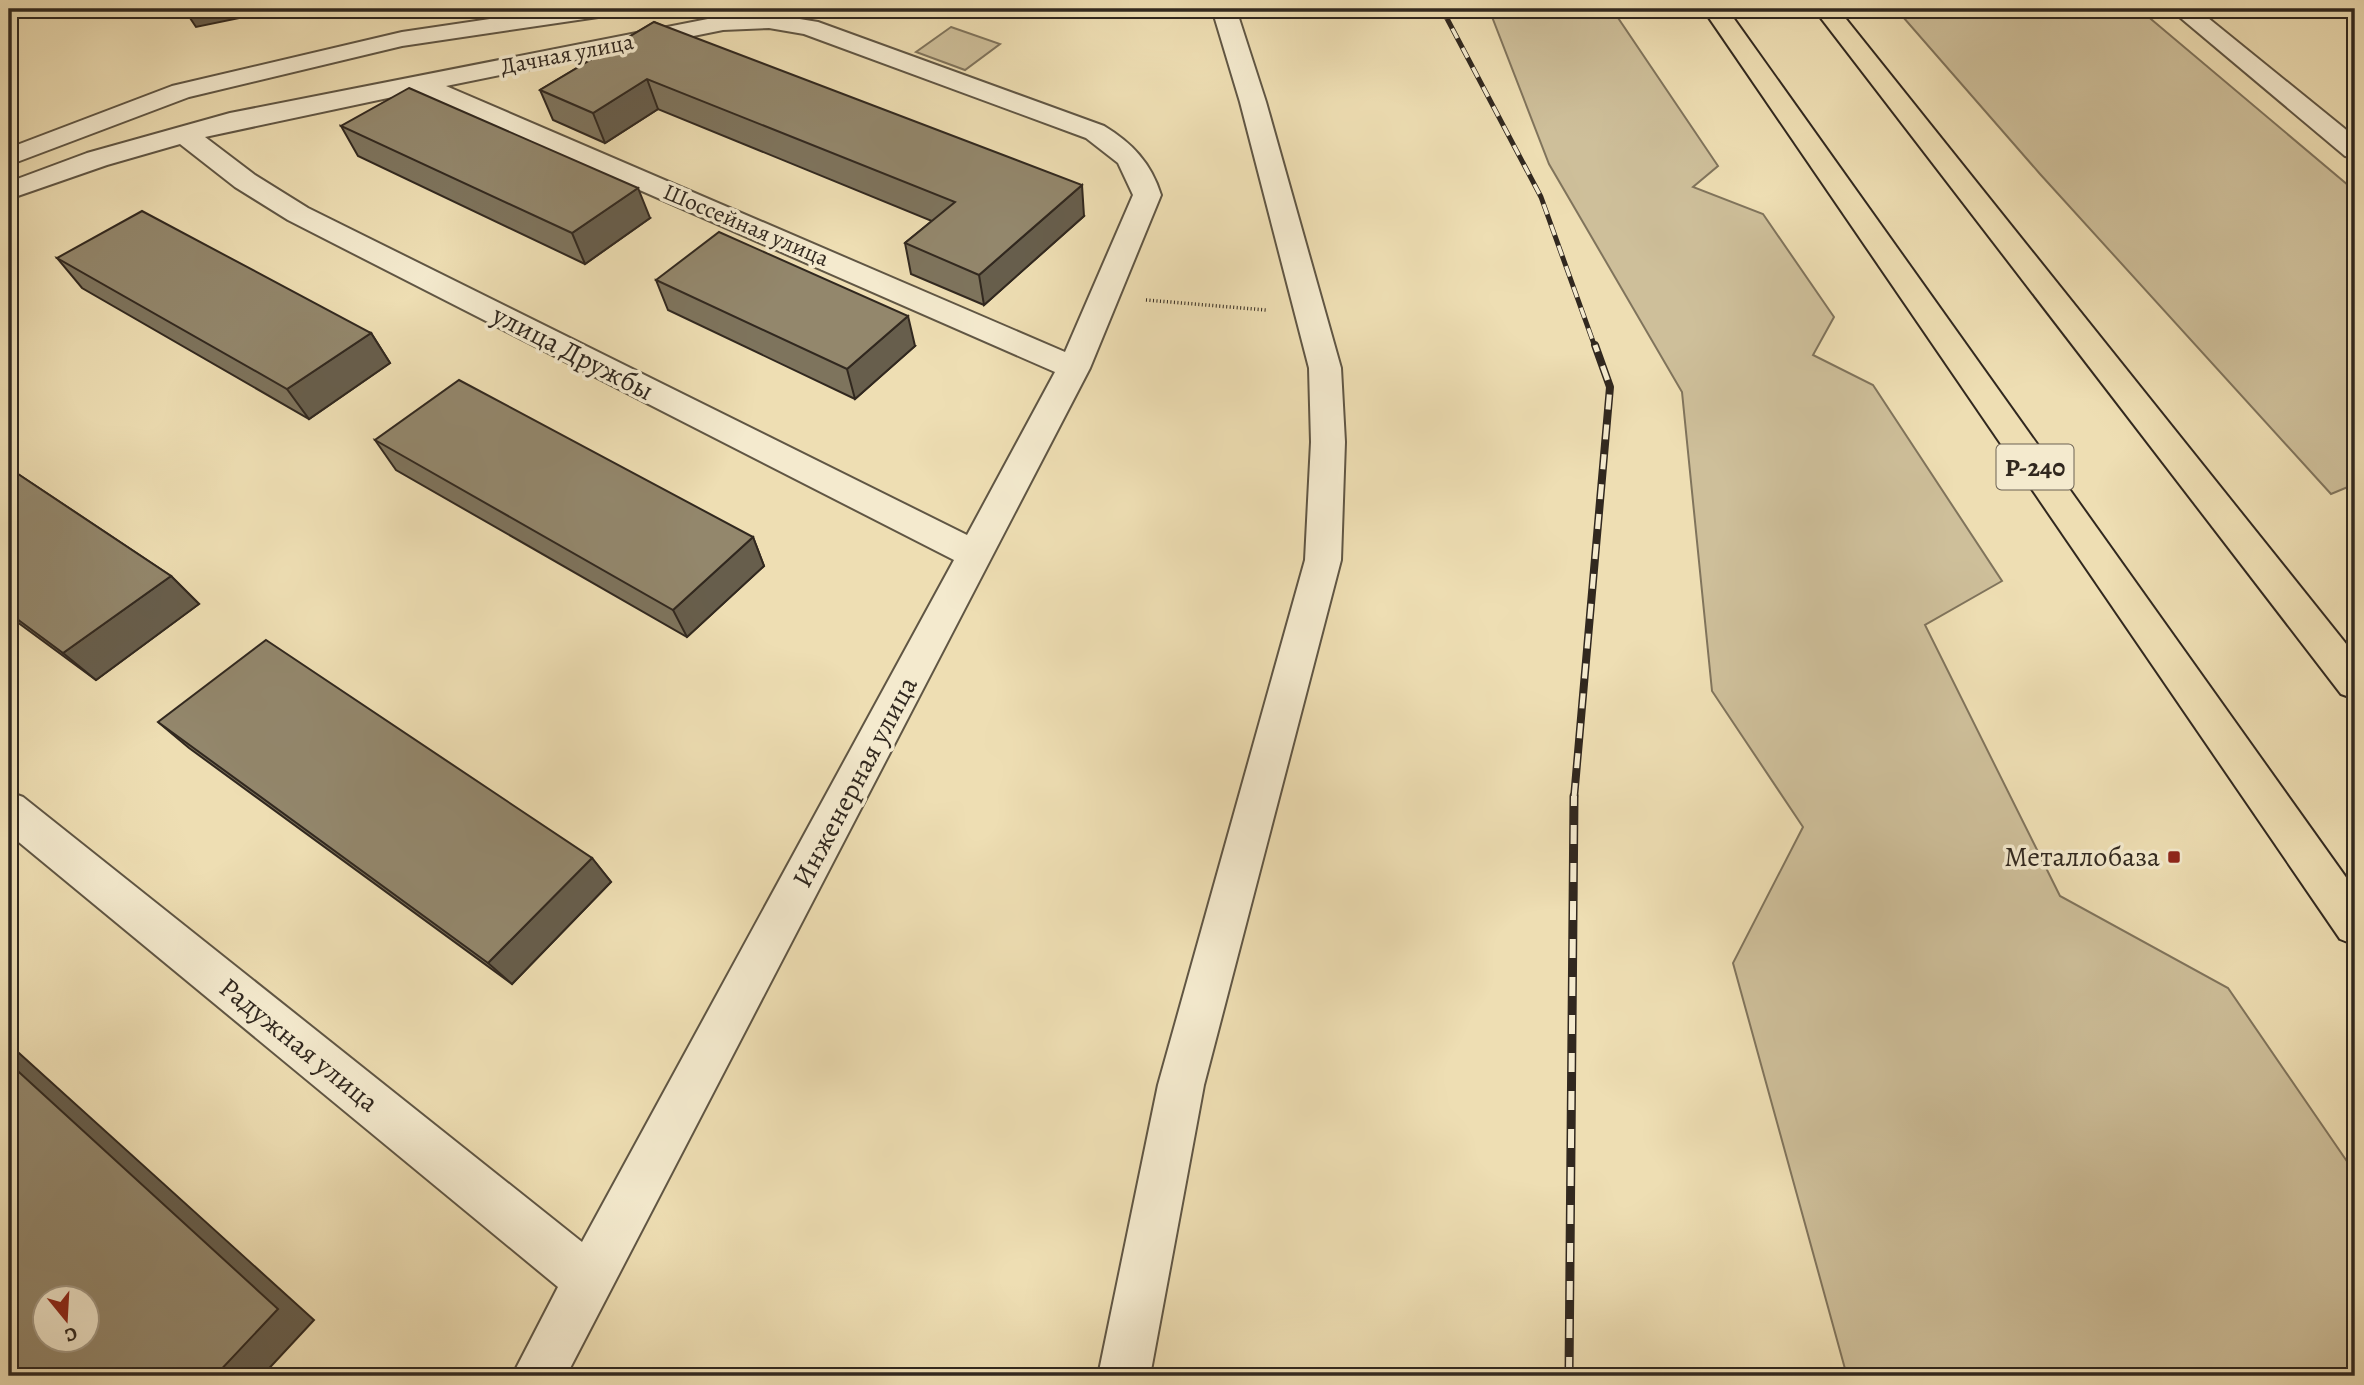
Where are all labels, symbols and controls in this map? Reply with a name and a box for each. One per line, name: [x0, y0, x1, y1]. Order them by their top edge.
street label: Дачная улица: [498, 26, 636, 82]
street label: Шоссейная улица: [658, 176, 834, 274]
street label: улица Дружбы: [485, 296, 660, 410]
road number: Р-240: [1996, 444, 2074, 489]
street label: Инженерная улица: [783, 670, 927, 894]
place label: Металлобаза: [2004, 838, 2160, 876]
marker: Металлобаза: [2166, 849, 2182, 865]
street label: Радужная улица: [211, 969, 387, 1121]
north arrow: [32, 1284, 102, 1354]
text: С: [61, 1320, 81, 1348]

